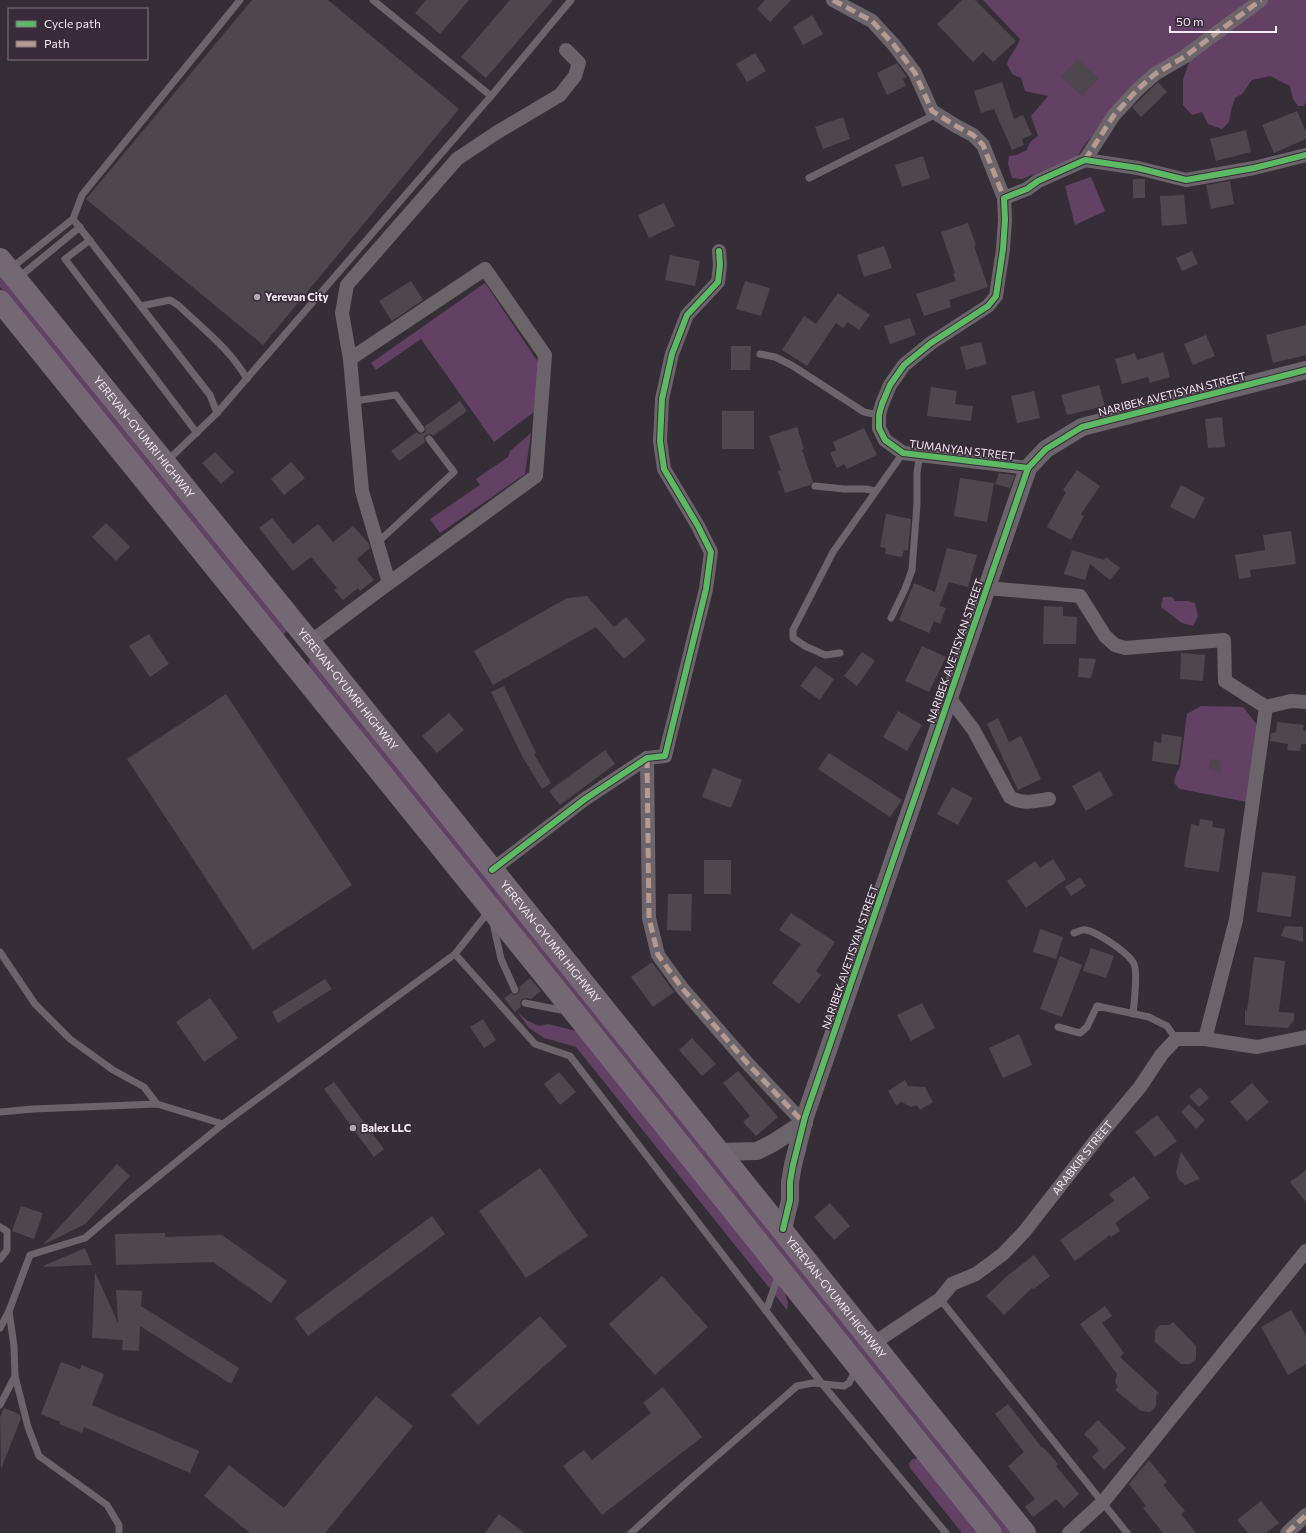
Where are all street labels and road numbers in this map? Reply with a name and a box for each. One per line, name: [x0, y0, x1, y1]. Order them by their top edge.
street label: NARIBEK AVETISYAN STREET: [1097, 369, 1247, 418]
street label: YEREVAN-GYUMRI HIGHWAY: [91, 373, 198, 500]
street label: TUMANYAN STREET: [908, 437, 1016, 462]
street label: NARIBEK AVETISYAN STREET: [924, 577, 985, 725]
street label: YEREVAN-GYUMRI HIGHWAY: [295, 625, 401, 752]
street label: YEREVAN-GYUMRI HIGHWAY: [498, 878, 604, 1005]
street label: NARIBEK AVETISYAN STREET: [819, 883, 880, 1031]
street label: ARABKIR STREET: [1049, 1118, 1115, 1197]
street label: YEREVAN-GYUMRI HIGHWAY: [783, 1233, 889, 1361]

